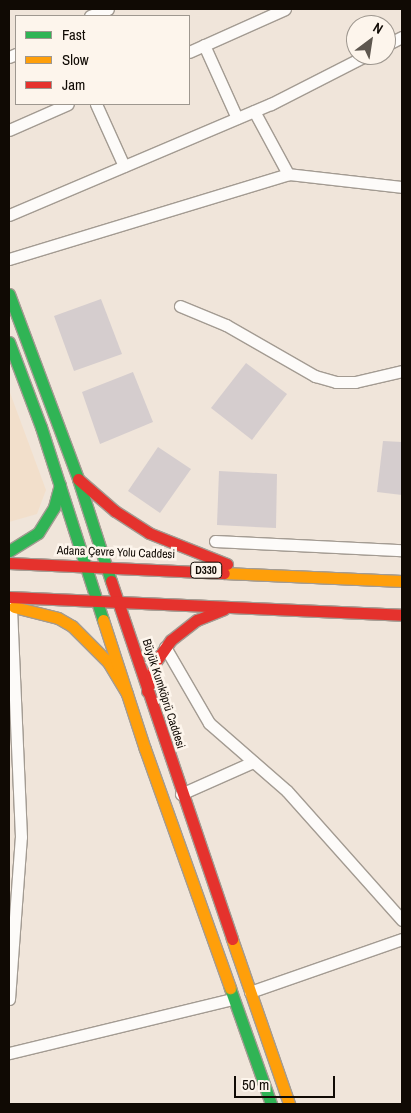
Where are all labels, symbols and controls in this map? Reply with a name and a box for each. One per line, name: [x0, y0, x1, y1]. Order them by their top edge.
legend: [15, 15, 190, 105]
north arrow: [346, 15, 396, 65]
text: N: [370, 18, 386, 38]
text: Fast: [62, 24, 85, 45]
text: Slow: [62, 49, 89, 70]
text: Jam: [62, 74, 85, 95]
street label: Adana Çevre Yolu Caddesi: [57, 544, 175, 562]
road number: D330: [190, 562, 222, 578]
street label: Büyük Kumköprü Caddesi: [138, 637, 188, 751]
scale bar: [236, 1066, 337, 1098]
text: 50 m: [242, 1074, 269, 1095]

